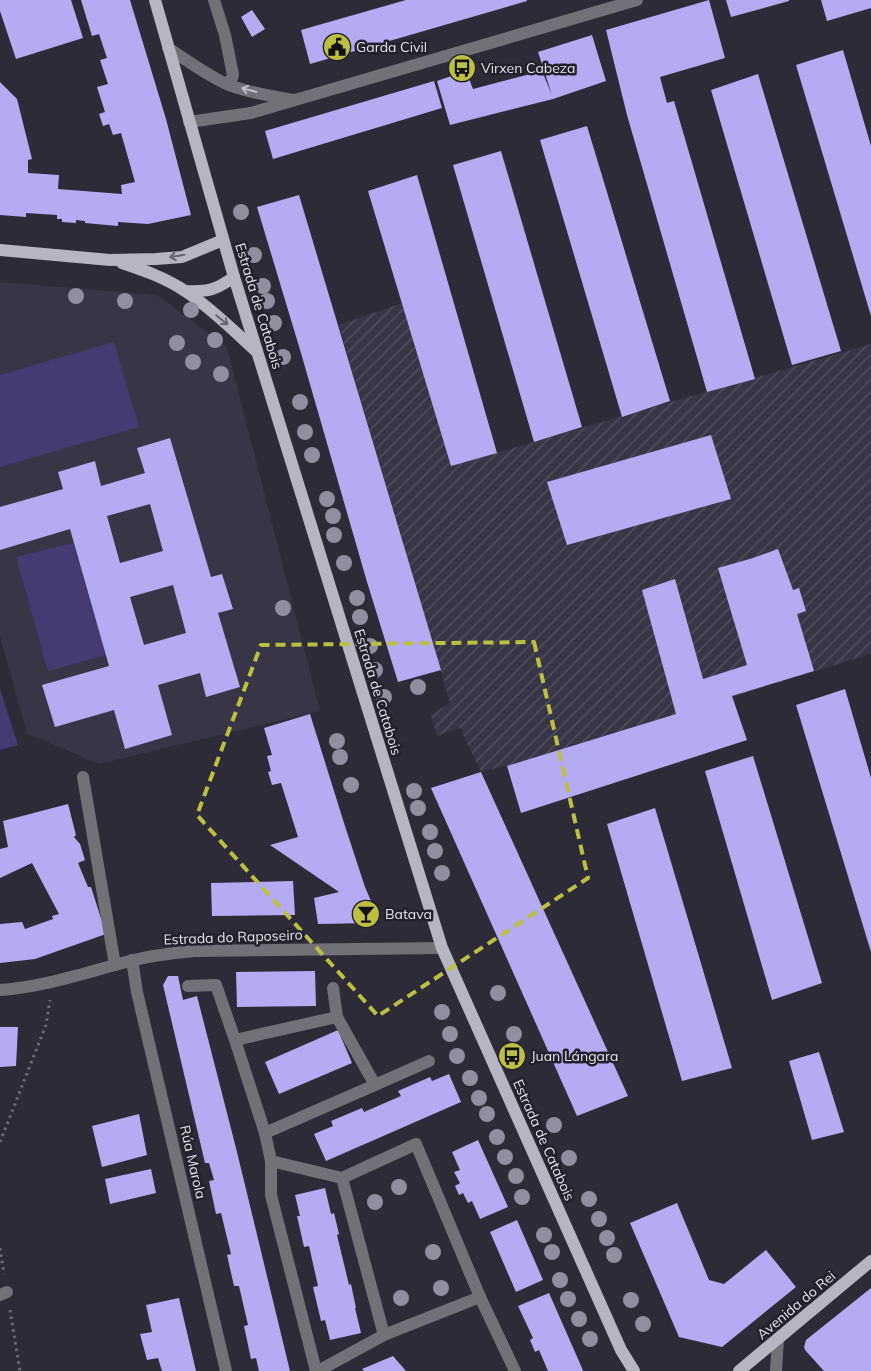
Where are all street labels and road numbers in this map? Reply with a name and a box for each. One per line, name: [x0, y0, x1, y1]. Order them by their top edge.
street label: Estrada de Catabois: [231, 241, 287, 371]
street label: Estrada de Catabois: [350, 627, 406, 757]
street label: Estrada do Raposeiro: [163, 926, 303, 948]
street label: Estrada de Catabois: [509, 1076, 579, 1204]
street label: Rúa Marola: [176, 1123, 210, 1201]
street label: Avenida do Rei: [753, 1267, 839, 1343]

